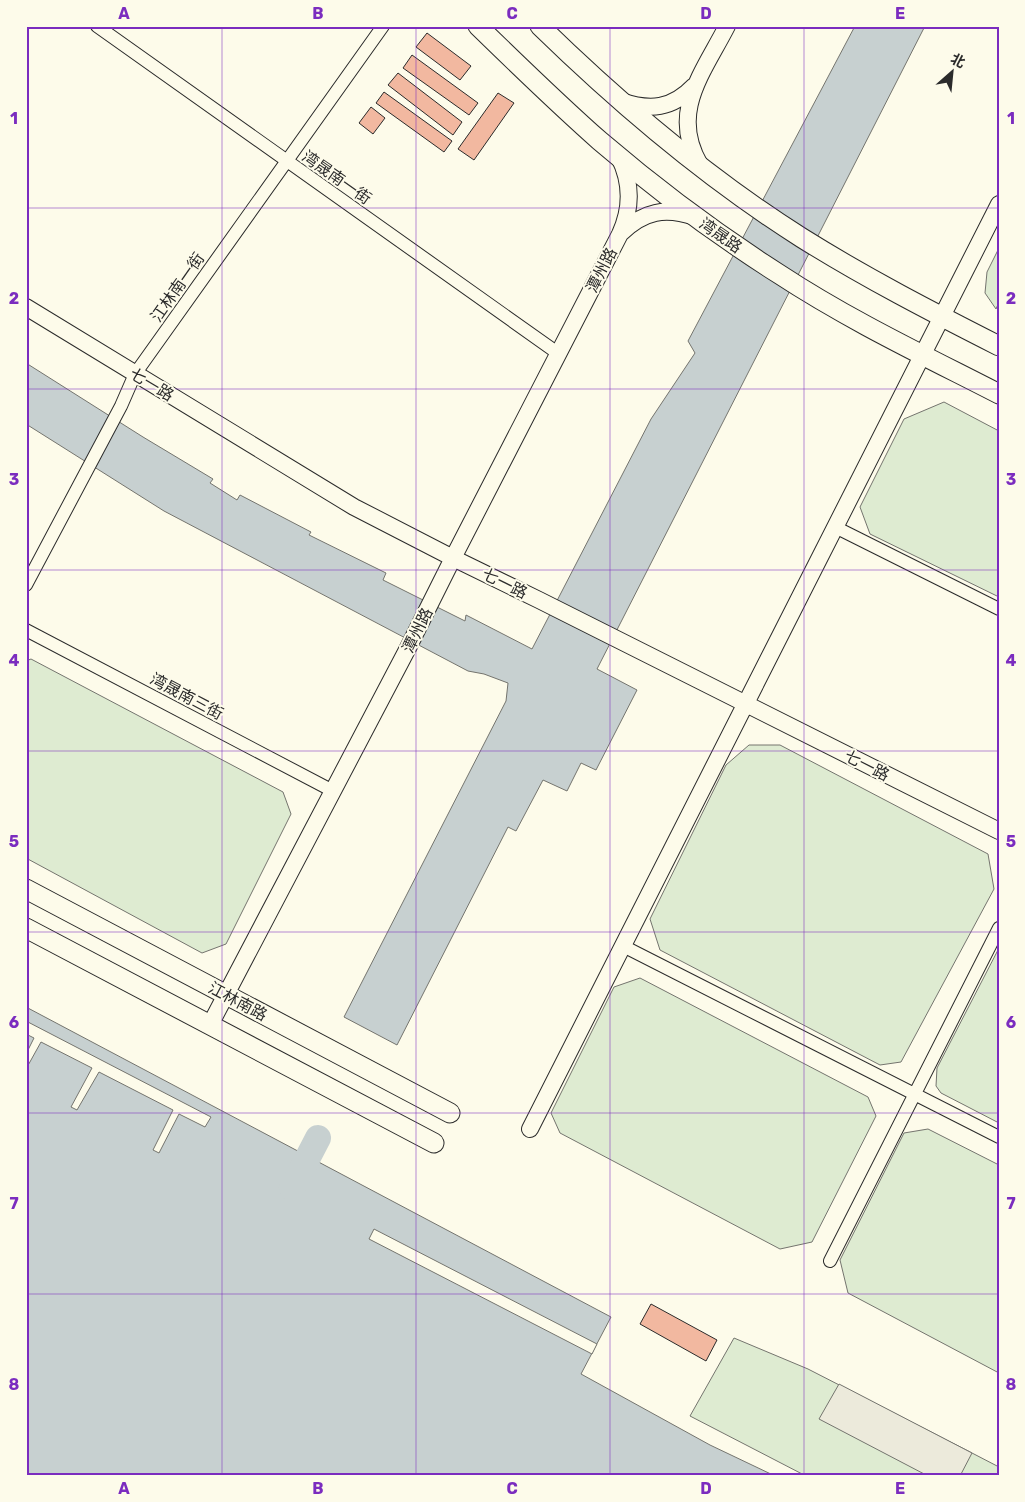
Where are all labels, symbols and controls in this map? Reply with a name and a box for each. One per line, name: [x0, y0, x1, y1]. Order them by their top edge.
text: A: [118, 4, 130, 23]
text: B: [312, 4, 324, 23]
text: C: [506, 4, 518, 23]
text: D: [700, 4, 712, 23]
text: E: [895, 4, 905, 23]
north arrow: [928, 48, 978, 98]
text: 北: [948, 50, 968, 72]
text: 1: [10, 109, 18, 128]
text: 1: [1007, 109, 1015, 128]
street label: 湾晟南一街: [298, 147, 375, 208]
street label: 湾晟路: [696, 214, 746, 257]
street label: 潭州路: [582, 245, 621, 296]
street label: 江林南一街: [147, 249, 208, 326]
text: 2: [9, 289, 19, 308]
text: 2: [1006, 289, 1016, 308]
street label: 七一路: [126, 364, 177, 405]
text: 3: [9, 470, 19, 489]
text: 3: [1006, 470, 1016, 489]
street label: 七一路: [479, 564, 531, 603]
street label: 潭州路: [398, 604, 437, 656]
text: 4: [9, 651, 20, 670]
text: 4: [1006, 651, 1017, 670]
street label: 湾晟南三街: [147, 669, 227, 724]
street label: 七一路: [841, 746, 892, 785]
text: 5: [9, 832, 19, 851]
text: 5: [1006, 832, 1016, 851]
street label: 江林南路: [205, 978, 270, 1025]
text: 6: [9, 1013, 19, 1032]
text: 6: [1006, 1013, 1016, 1032]
text: 7: [9, 1194, 19, 1213]
text: 7: [1006, 1194, 1016, 1213]
text: 8: [9, 1375, 20, 1394]
text: 8: [1006, 1375, 1017, 1394]
text: A: [118, 1479, 130, 1498]
text: B: [312, 1479, 324, 1498]
text: C: [506, 1479, 518, 1498]
text: D: [700, 1479, 712, 1498]
text: E: [895, 1479, 905, 1498]

